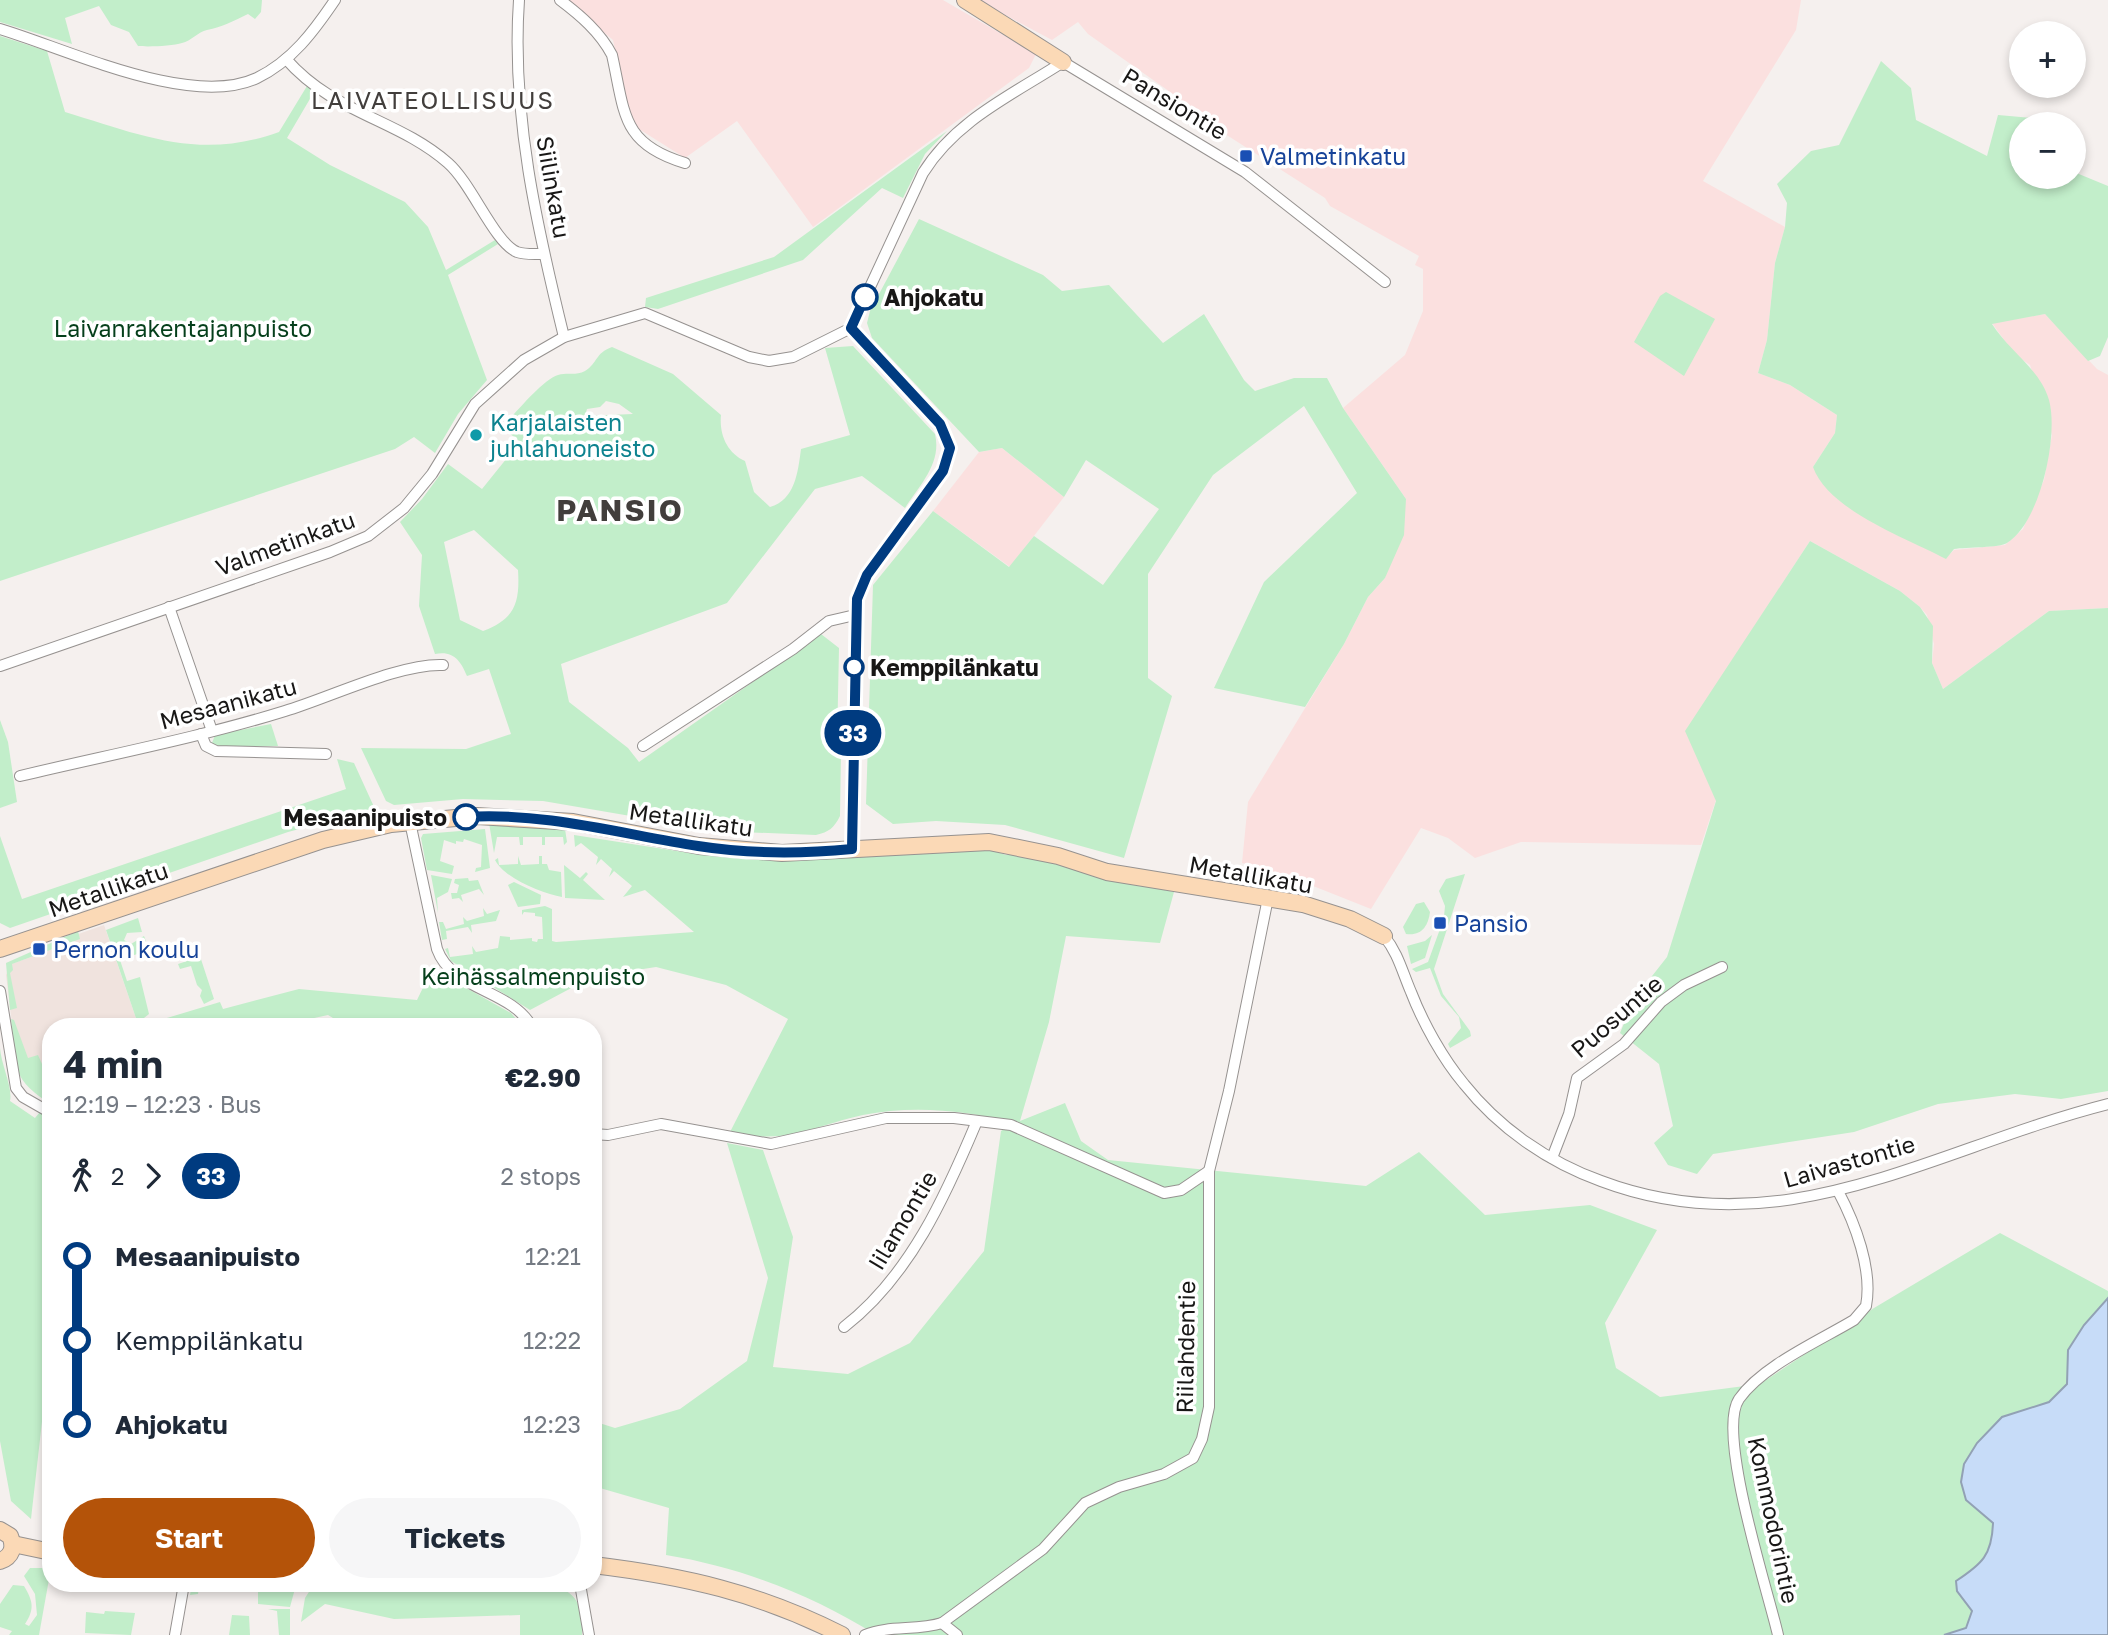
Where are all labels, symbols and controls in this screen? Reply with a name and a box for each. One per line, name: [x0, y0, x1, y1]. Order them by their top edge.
map controls: [2009, 21, 2086, 189]
button: +: [2009, 21, 2086, 98]
street label: Pansiontie: [1118, 61, 1232, 145]
district label: LAIVATEOLLISUUS: [311, 85, 555, 114]
button: −: [2009, 112, 2086, 189]
street label: Siilinkatu: [531, 134, 577, 240]
place label: Valmetinkatu: [1260, 142, 1406, 170]
marker: Valmetinkatu: [1238, 148, 1254, 164]
place label: Ahjokatu: [884, 283, 984, 311]
marker: Ahjokatu: [852, 284, 878, 310]
park label: Laivanrakentajanpuisto: [54, 314, 312, 342]
place label: Karjalaisten juhlahuoneisto: [489, 408, 655, 462]
marker: Karjalaisten juhlahuoneisto: [468, 427, 484, 443]
district label: PANSIO: [556, 492, 684, 528]
street label: Valmetinkatu: [212, 505, 358, 581]
place label: Kemppilänkatu: [870, 653, 1039, 681]
marker: Kemppilänkatu: [844, 657, 864, 677]
street label: Mesaanikatu: [157, 671, 299, 735]
line badge: 33: [822, 710, 884, 756]
text: 33: [838, 718, 868, 747]
street label: Metallikatu: [627, 796, 755, 842]
place label: Mesaanipuisto: [283, 803, 447, 831]
marker: Mesaanipuisto: [453, 804, 479, 830]
street label: Metallikatu: [1187, 849, 1315, 899]
street label: Metallikatu: [44, 855, 172, 923]
place label: Pansio: [1454, 909, 1528, 937]
marker: Pansio: [1432, 915, 1448, 931]
place label: Pernon koulu: [53, 935, 200, 963]
marker: Pernon koulu: [31, 941, 47, 957]
park label: Keihässalmenpuisto: [421, 962, 645, 990]
street label: Puosuntie: [1565, 969, 1667, 1063]
text: 4 min: [63, 1041, 163, 1086]
text: €2.90: [505, 1062, 581, 1093]
text: 12:19 – 12:23 · Bus: [63, 1090, 261, 1118]
street label: Laivastontie: [1780, 1129, 1918, 1193]
icon: walk: [63, 1157, 101, 1195]
icon: forward: [134, 1157, 172, 1195]
text: 33: [196, 1161, 226, 1190]
text: 2: [111, 1162, 124, 1190]
text: 2 stops: [500, 1162, 581, 1190]
street label: Iilamontie: [862, 1165, 942, 1275]
text: Mesaanipuisto: [115, 1241, 300, 1272]
text: 12:21: [525, 1242, 581, 1270]
street label: Riilahdentie: [1170, 1280, 1200, 1414]
text: Kemppilänkatu: [115, 1325, 303, 1356]
text: 12:22: [523, 1326, 581, 1354]
text: Ahjokatu: [115, 1409, 228, 1440]
text: 12:23: [523, 1410, 581, 1438]
street label: Kommodorintie: [1743, 1434, 1805, 1606]
button: Start: [63, 1498, 315, 1578]
button: Tickets: [329, 1498, 581, 1578]

